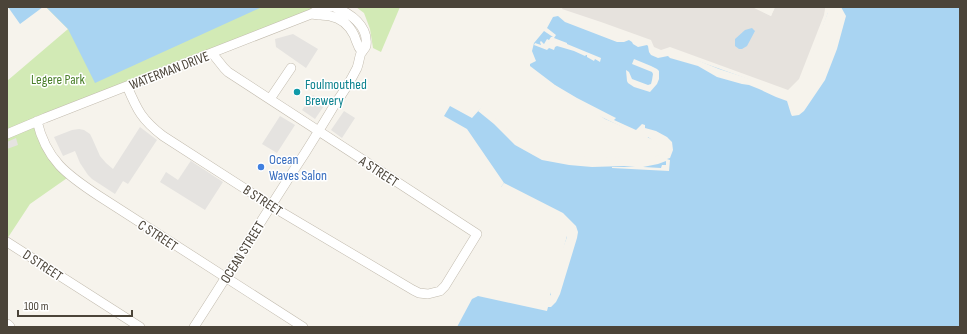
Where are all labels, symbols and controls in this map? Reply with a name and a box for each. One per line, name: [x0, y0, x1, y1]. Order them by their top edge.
street label: WATERMAN DRIVE: [127, 47, 212, 93]
park label: Legere Park: [31, 71, 86, 88]
place label: Foulmouthed Brewery: [305, 76, 367, 109]
marker: Foulmouthed Brewery: [292, 87, 302, 97]
place label: Ocean Waves Salon: [269, 151, 327, 184]
street label: A STREET: [355, 152, 402, 191]
marker: Ocean Waves Salon: [256, 162, 266, 172]
street label: B STREET: [240, 181, 286, 220]
street label: C STREET: [135, 216, 181, 255]
street label: OCEAN STREET: [217, 218, 268, 286]
street label: D STREET: [19, 246, 66, 285]
scale bar: [18, 292, 132, 318]
text: 100 m: [24, 299, 49, 314]

